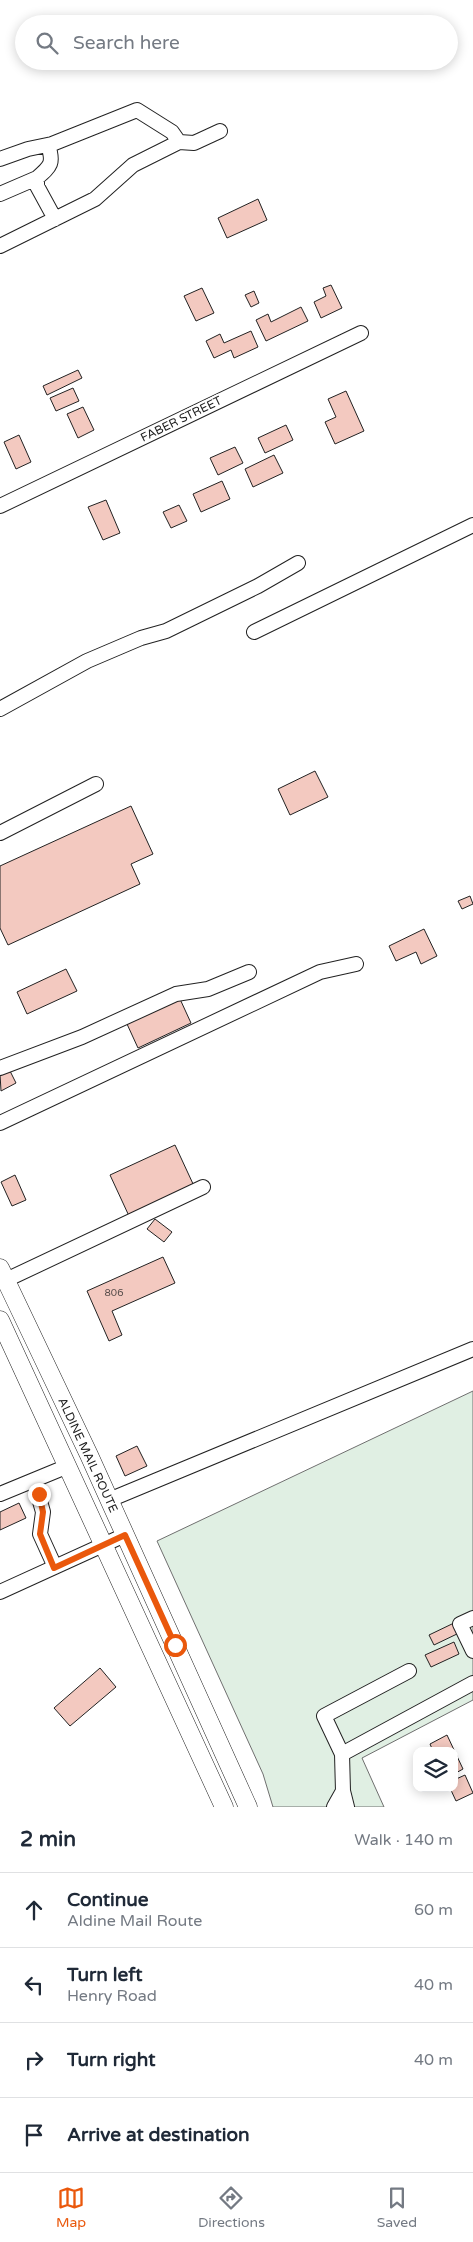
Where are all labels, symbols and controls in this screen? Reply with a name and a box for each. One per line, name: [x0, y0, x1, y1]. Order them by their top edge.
search box: [15, 15, 458, 70]
icon: search: [33, 29, 61, 57]
text: Search here: [73, 32, 180, 54]
street label: FABER STREET: [138, 393, 225, 445]
house number: 806: [105, 1287, 123, 1299]
street label: ALDINE MAIL ROUTE: [55, 1395, 121, 1515]
route end: [28, 1483, 51, 1506]
route start: [164, 1634, 187, 1657]
map controls: [413, 1747, 458, 1792]
button: layers: [413, 1747, 458, 1792]
text: 2 min: [20, 1827, 76, 1852]
text: Walk · 140 m: [354, 1830, 453, 1850]
text: Continue: [67, 1889, 149, 1911]
icon: ahead: [20, 1896, 48, 1924]
text: 60 m: [414, 1900, 453, 1920]
text: Aldine Mail Route: [67, 1911, 202, 1931]
text: Turn left: [67, 1964, 143, 1986]
icon: left: [20, 1971, 48, 1999]
text: 40 m: [414, 1975, 453, 1995]
text: Henry Road: [67, 1986, 157, 2006]
icon: right: [20, 2046, 48, 2074]
text: Turn right: [67, 2049, 155, 2071]
text: 40 m: [414, 2050, 453, 2070]
icon: arrive: [20, 2121, 48, 2149]
text: Arrive at destination: [67, 2124, 250, 2146]
tab: Map: [56, 2184, 86, 2231]
tab: Directions: [198, 2184, 265, 2231]
tab: Saved: [377, 2184, 417, 2231]

